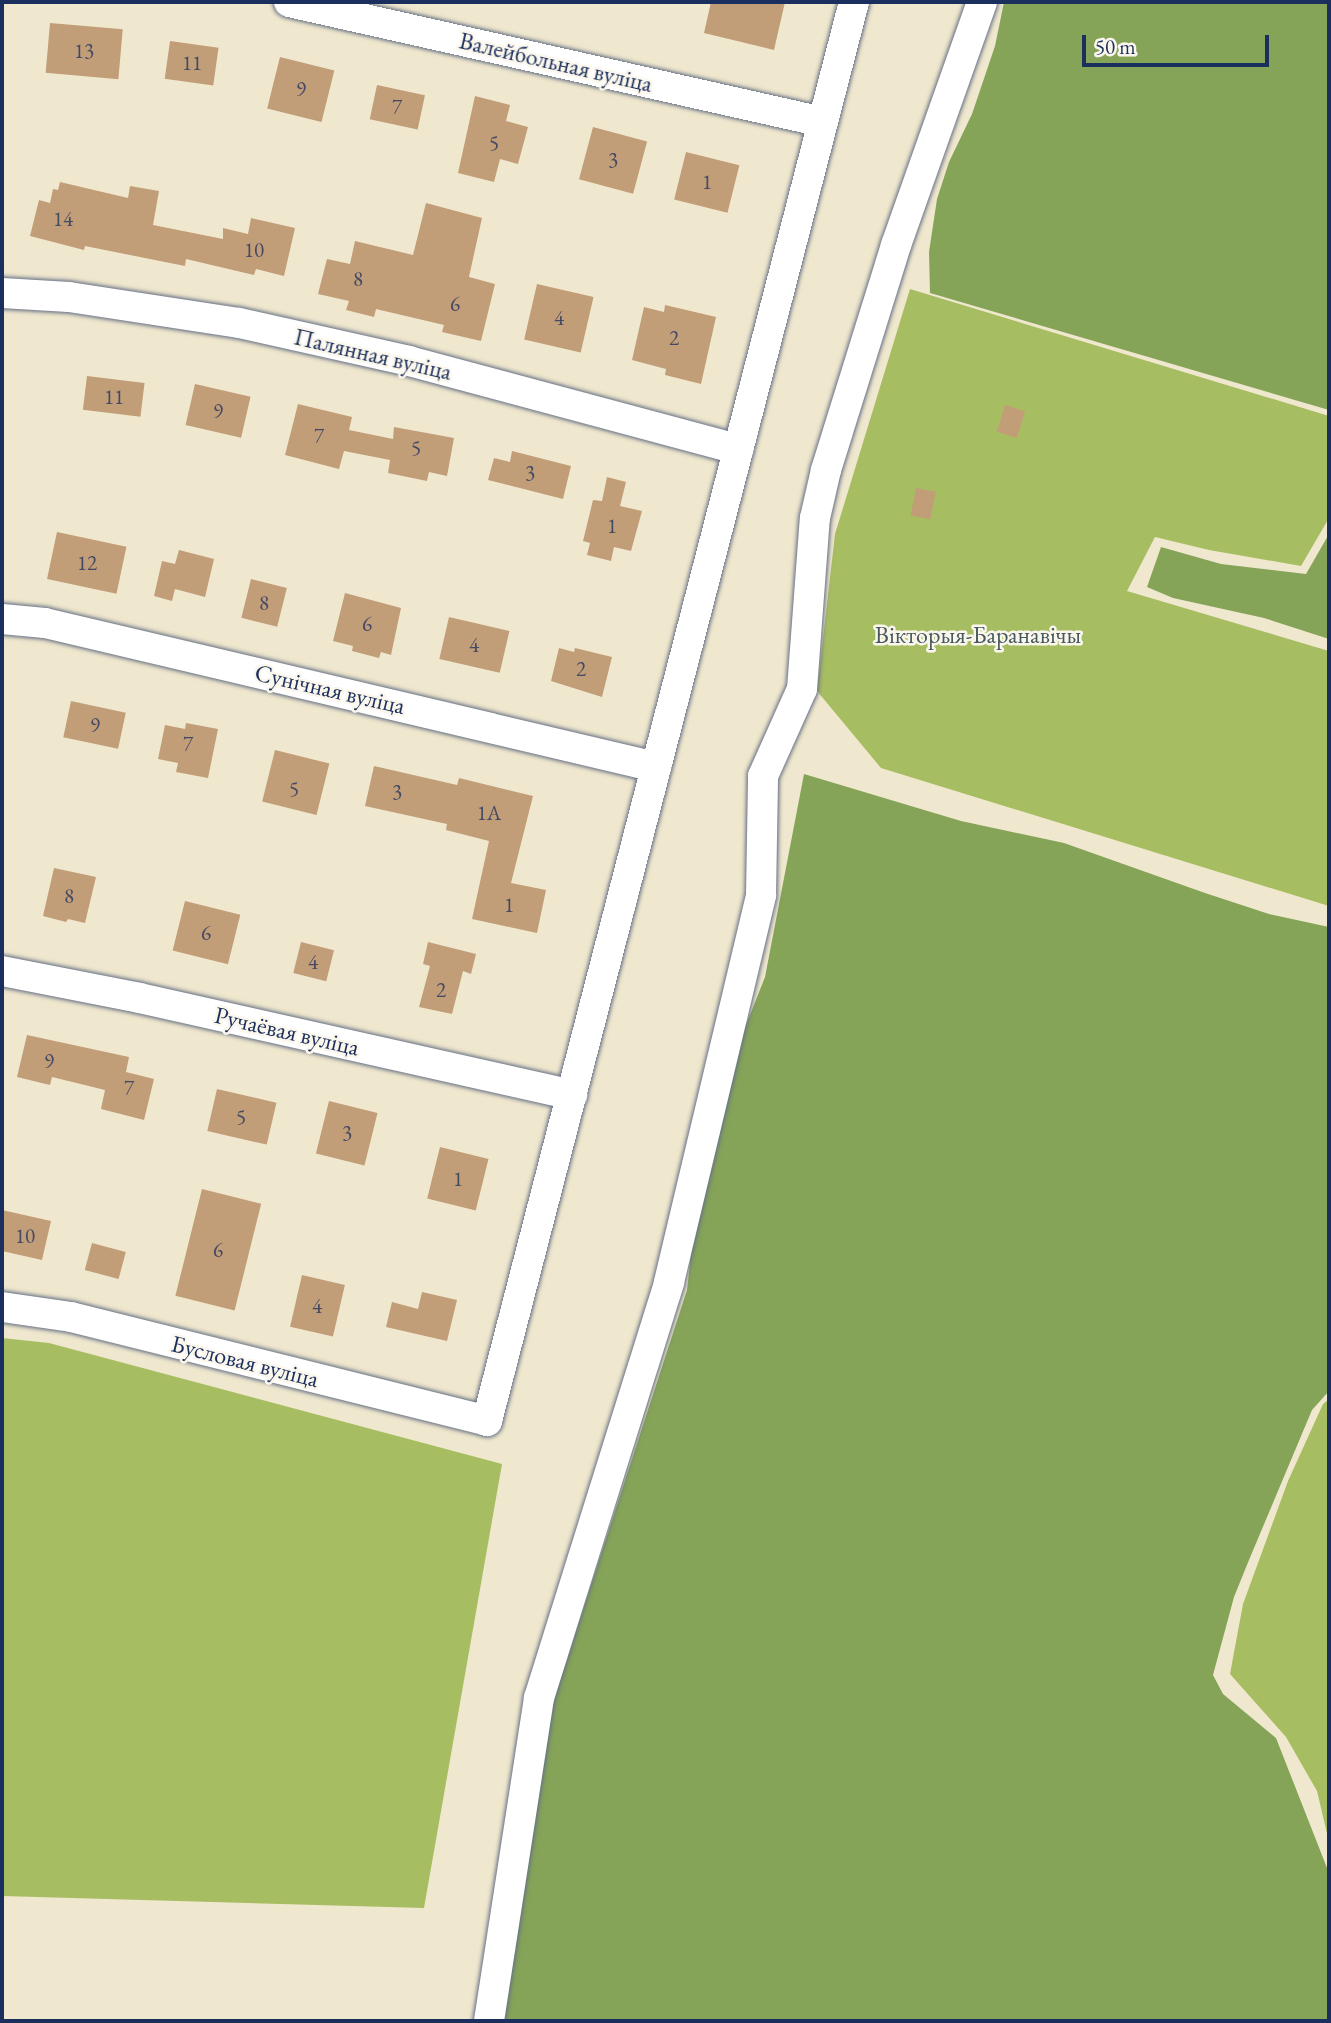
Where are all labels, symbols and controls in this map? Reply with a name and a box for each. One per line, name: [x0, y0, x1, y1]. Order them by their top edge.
scale bar: [1086, 21, 1273, 65]
street label: Валейбольная вуліца: [457, 26, 655, 98]
text: 50 m: [1095, 33, 1136, 60]
house number: 13: [74, 38, 94, 64]
house number: 11: [182, 50, 202, 76]
house number: 9: [296, 76, 306, 102]
house number: 7: [392, 94, 402, 120]
house number: 5: [489, 130, 499, 156]
house number: 3: [608, 147, 618, 173]
house number: 1: [702, 169, 712, 195]
house number: 14: [53, 206, 73, 232]
house number: 10: [244, 237, 264, 263]
house number: 8: [353, 266, 363, 292]
house number: 6: [450, 291, 460, 317]
house number: 4: [554, 305, 564, 331]
street label: Палянная вуліца: [291, 322, 455, 386]
house number: 2: [669, 325, 679, 351]
house number: 11: [104, 384, 124, 410]
house number: 9: [213, 398, 223, 424]
house number: 7: [314, 423, 324, 449]
house number: 5: [411, 435, 421, 461]
house number: 3: [525, 460, 535, 486]
house number: 1: [607, 513, 617, 539]
house number: 12: [77, 550, 97, 576]
house number: 8: [259, 590, 269, 616]
house number: 6: [362, 611, 372, 637]
park label: Вікторыя-Баранавічы: [875, 621, 1081, 649]
house number: 4: [469, 632, 479, 658]
house number: 2: [576, 656, 586, 682]
street label: Сунічная вуліца: [252, 658, 408, 720]
house number: 9: [90, 712, 100, 738]
house number: 7: [183, 731, 193, 757]
house number: 5: [289, 776, 299, 802]
house number: 3: [392, 779, 402, 805]
house number: 1А: [477, 800, 501, 826]
house number: 8: [64, 883, 74, 909]
house number: 1: [504, 892, 514, 918]
house number: 6: [201, 920, 211, 946]
house number: 4: [308, 949, 318, 975]
house number: 2: [436, 977, 446, 1003]
street label: Ручаёвая вуліца: [212, 1000, 362, 1062]
house number: 9: [44, 1048, 54, 1074]
house number: 7: [124, 1075, 134, 1101]
house number: 5: [236, 1104, 246, 1130]
house number: 3: [342, 1120, 352, 1146]
house number: 1: [453, 1166, 463, 1192]
house number: 10: [15, 1223, 35, 1249]
house number: 6: [213, 1237, 223, 1263]
house number: 4: [312, 1293, 322, 1319]
street label: Бусловая вуліца: [168, 1329, 322, 1393]

